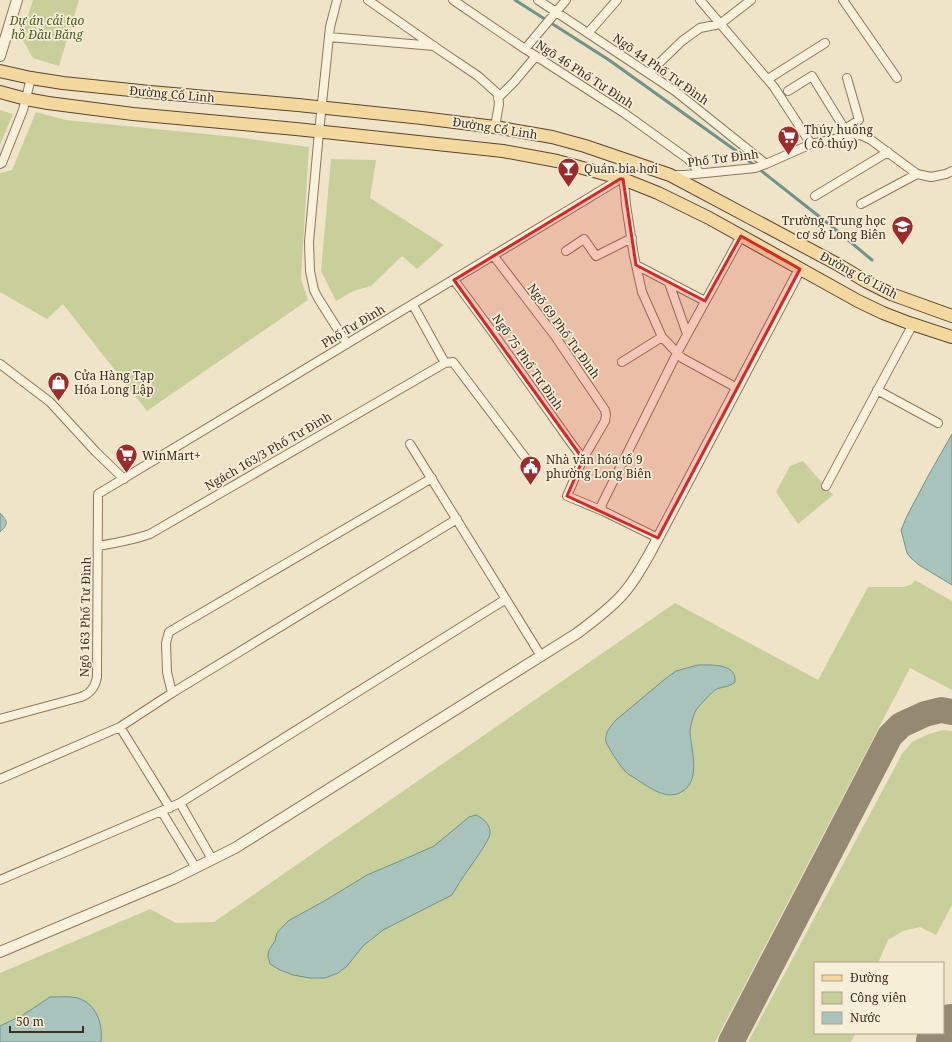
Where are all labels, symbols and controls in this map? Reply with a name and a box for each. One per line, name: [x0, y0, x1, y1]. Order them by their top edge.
park label: Dự án cải tạo hồ Đầu Băng: [9, 12, 84, 43]
street label: Ngõ 44 Phố Tư Đình: [610, 29, 713, 109]
street label: Ngõ 46 Phố Tư Đình: [533, 36, 638, 112]
street label: Đường Cổ Linh: [129, 82, 216, 106]
street label: Đường Cổ Linh: [451, 113, 539, 143]
place label: Thúy huống ( cô thúy): [804, 121, 873, 152]
supermarket icon: Thúy huống ( cô thúy): [776, 123, 802, 156]
street label: Phố Tư Đình: [687, 145, 760, 171]
bar icon: Quán bia hơi: [556, 155, 582, 188]
place label: Quán bia hơi: [584, 160, 658, 177]
place label: Trường Trung học cơ sở Long Biên: [782, 212, 886, 243]
school or university icon: Trường Trung học cơ sở Long Biên: [889, 214, 915, 247]
street label: Đường Cổ Linh: [817, 247, 901, 303]
street label: Ngõ 69 Phố Tư Đình: [524, 280, 604, 382]
street label: Phố Tư Đình: [318, 300, 388, 352]
street label: Ngõ 75 Phố Tư Đình: [488, 311, 568, 414]
place label: Cửa Hàng Tạp Hóa Long Lập: [74, 367, 154, 398]
shop icon: Cửa Hàng Tạp Hóa Long Lập: [45, 369, 71, 402]
street label: Ngách 163/3 Phố Tư Đình: [201, 407, 335, 494]
supermarket icon: WinMart+: [113, 442, 139, 475]
place label: WinMart+: [142, 447, 201, 464]
place label: Nhà văn hóa tổ 9 phường Long Biên: [546, 451, 652, 482]
public building icon: Nhà văn hóa tổ 9 phường Long Biên: [518, 453, 544, 486]
street label: Ngõ 163 Phố Tư Đình: [75, 556, 95, 677]
legend: [814, 962, 944, 1034]
text: Đường: [850, 969, 889, 986]
text: Công viên: [850, 989, 907, 1006]
scale bar: [10, 1008, 83, 1034]
text: Nước: [850, 1009, 881, 1026]
text: 50 m: [16, 1013, 44, 1030]

